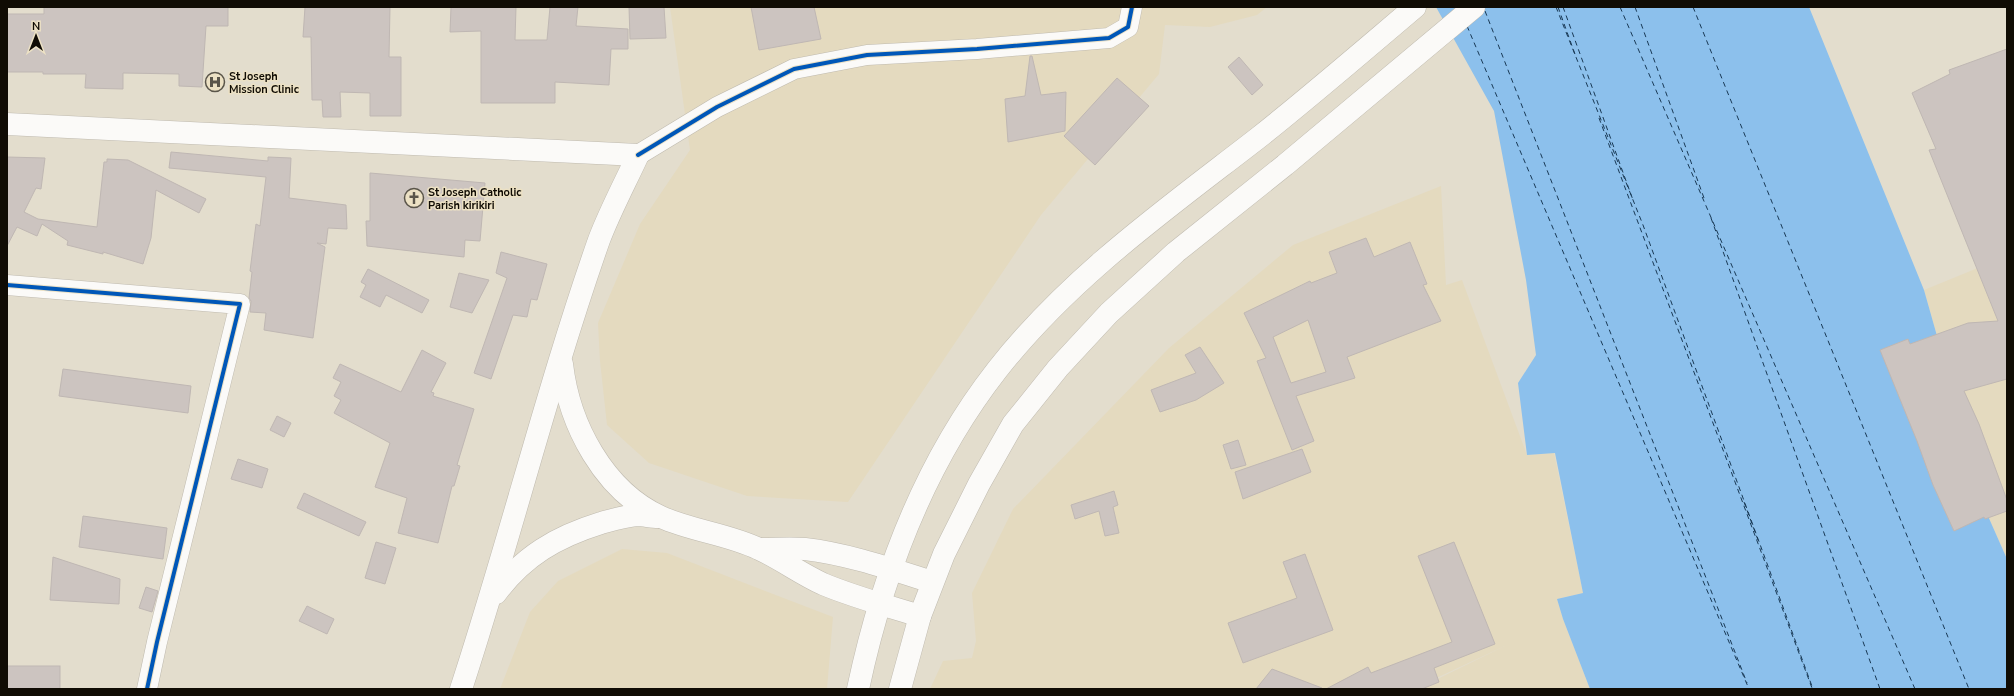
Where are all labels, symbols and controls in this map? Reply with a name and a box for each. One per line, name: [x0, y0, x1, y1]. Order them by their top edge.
north arrow: [16, 16, 56, 56]
text: N: [32, 19, 40, 34]
place label: St Joseph Mission Clinic: [229, 69, 300, 97]
hospital icon: St Joseph Mission Clinic: [204, 71, 226, 93]
place label: St Joseph Catholic Parish kirikiri: [428, 185, 522, 213]
church icon: St Joseph Catholic Parish kirikiri: [403, 187, 425, 209]

